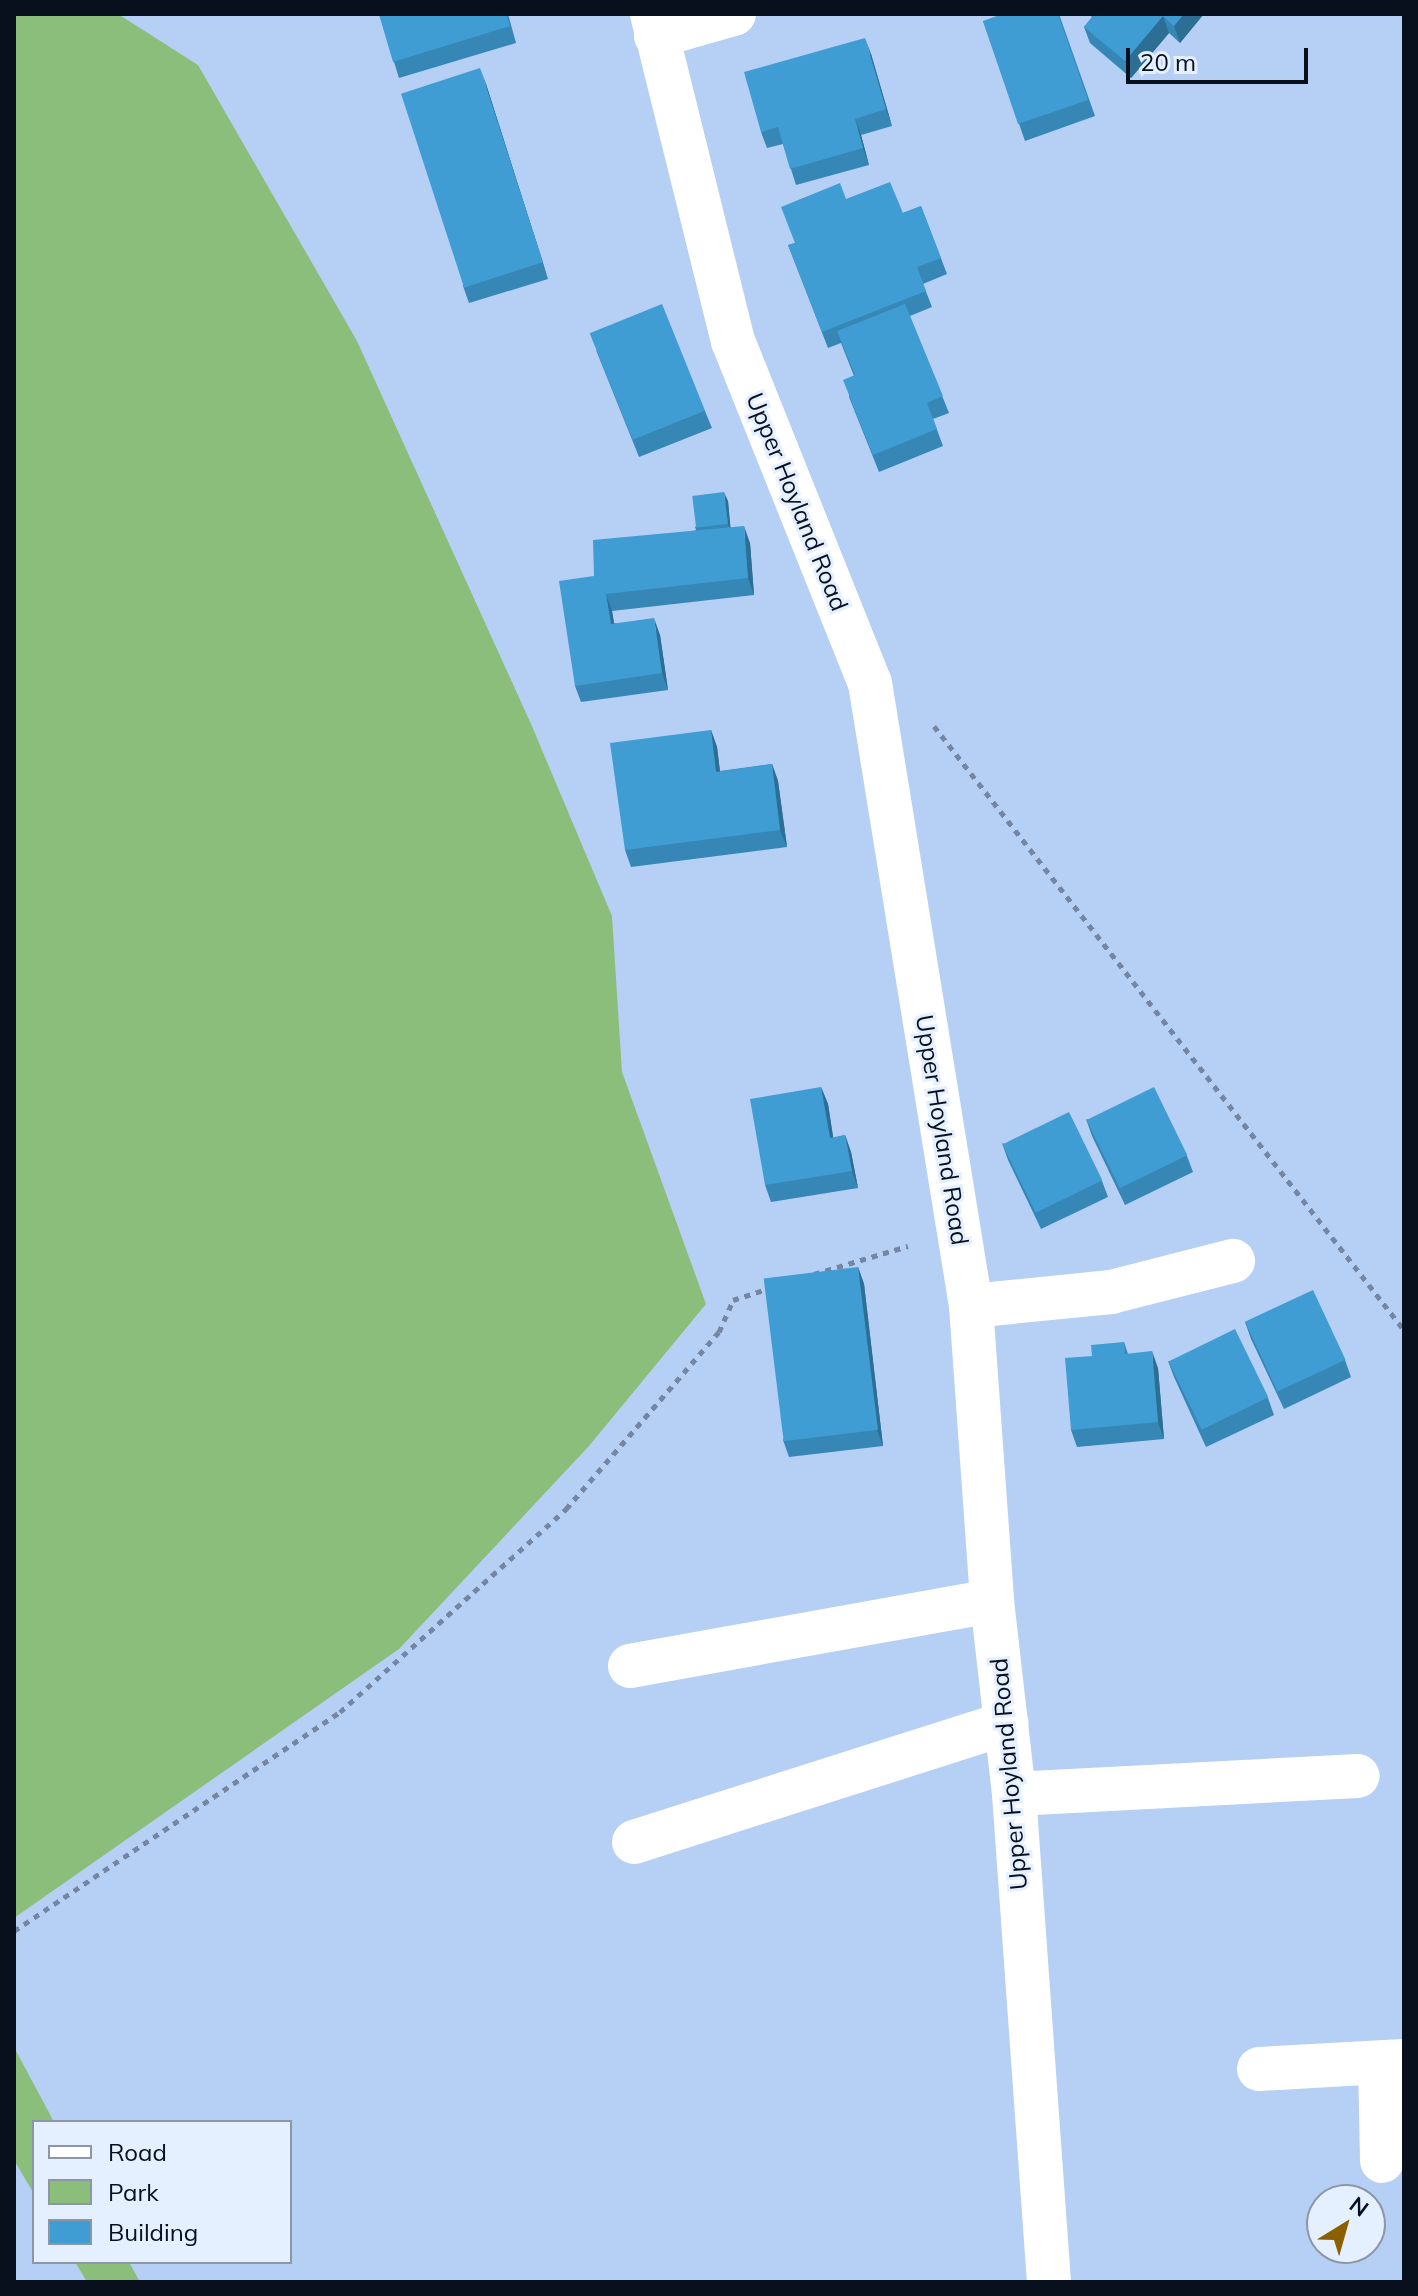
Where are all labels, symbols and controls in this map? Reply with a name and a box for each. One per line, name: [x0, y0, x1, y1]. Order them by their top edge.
scale bar: [1130, 32, 1312, 82]
text: 20 m: [1140, 47, 1196, 77]
street label: Upper Hoyland Road: [740, 389, 854, 615]
street label: Upper Hoyland Road: [910, 1013, 974, 1247]
street label: Upper Hoyland Road: [985, 1657, 1033, 1891]
legend: [32, 2120, 292, 2264]
text: Road: [108, 2137, 167, 2167]
text: Park: [108, 2177, 159, 2207]
north arrow: [1306, 2184, 1386, 2264]
text: N: [1344, 2190, 1374, 2223]
text: Building: [108, 2217, 198, 2247]

